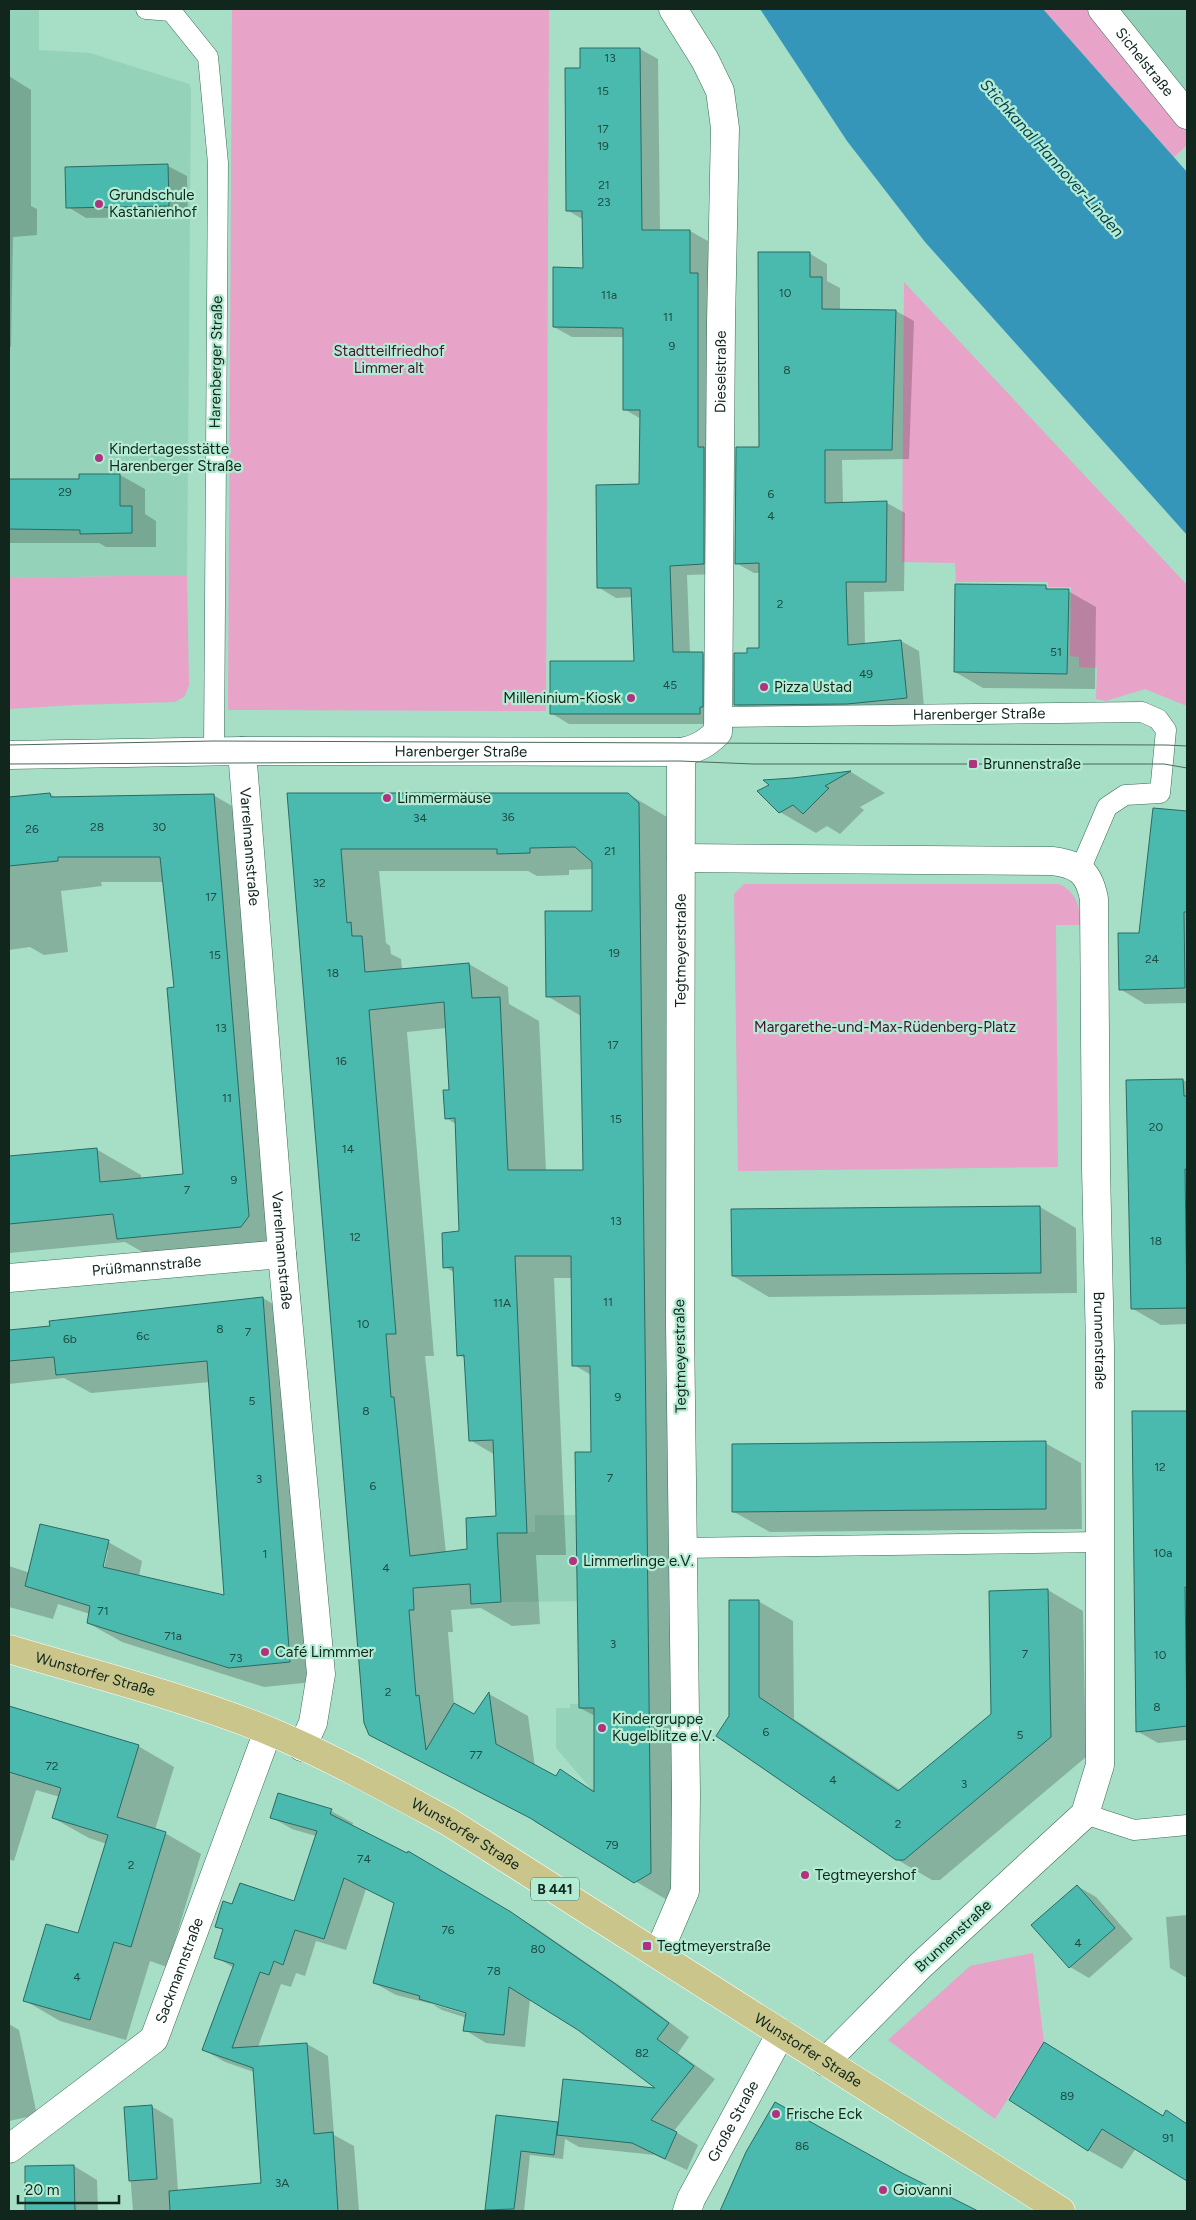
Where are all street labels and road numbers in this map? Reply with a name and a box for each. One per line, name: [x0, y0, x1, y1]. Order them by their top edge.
street label: Sichelstraße: [1112, 24, 1177, 100]
street label: Harenberger Straße: [206, 296, 226, 428]
street label: Dieselstraße: [711, 331, 730, 413]
street label: Harenberger Straße: [912, 704, 1045, 724]
street label: Harenberger Straße: [395, 742, 527, 761]
street label: Varrelmannstraße: [236, 787, 263, 906]
street label: Tegtmeyerstraße: [672, 894, 690, 1008]
street label: Varrelmannstraße: [268, 1191, 296, 1310]
street label: Prüßmannstraße: [91, 1252, 202, 1280]
street label: Brunnenstraße: [1090, 1291, 1109, 1389]
street label: Tegtmeyerstraße: [670, 1299, 690, 1413]
street label: Wunstorfer Straße: [33, 1648, 158, 1700]
street label: Wunstorfer Straße: [408, 1794, 524, 1874]
road number: B 441: [531, 1878, 579, 1900]
street label: Brunnenstraße: [911, 1896, 995, 1976]
street label: Sackmannstraße: [152, 1915, 207, 2026]
street label: Wunstorfer Straße: [751, 2009, 865, 2091]
street label: Große Straße: [704, 2078, 762, 2165]

